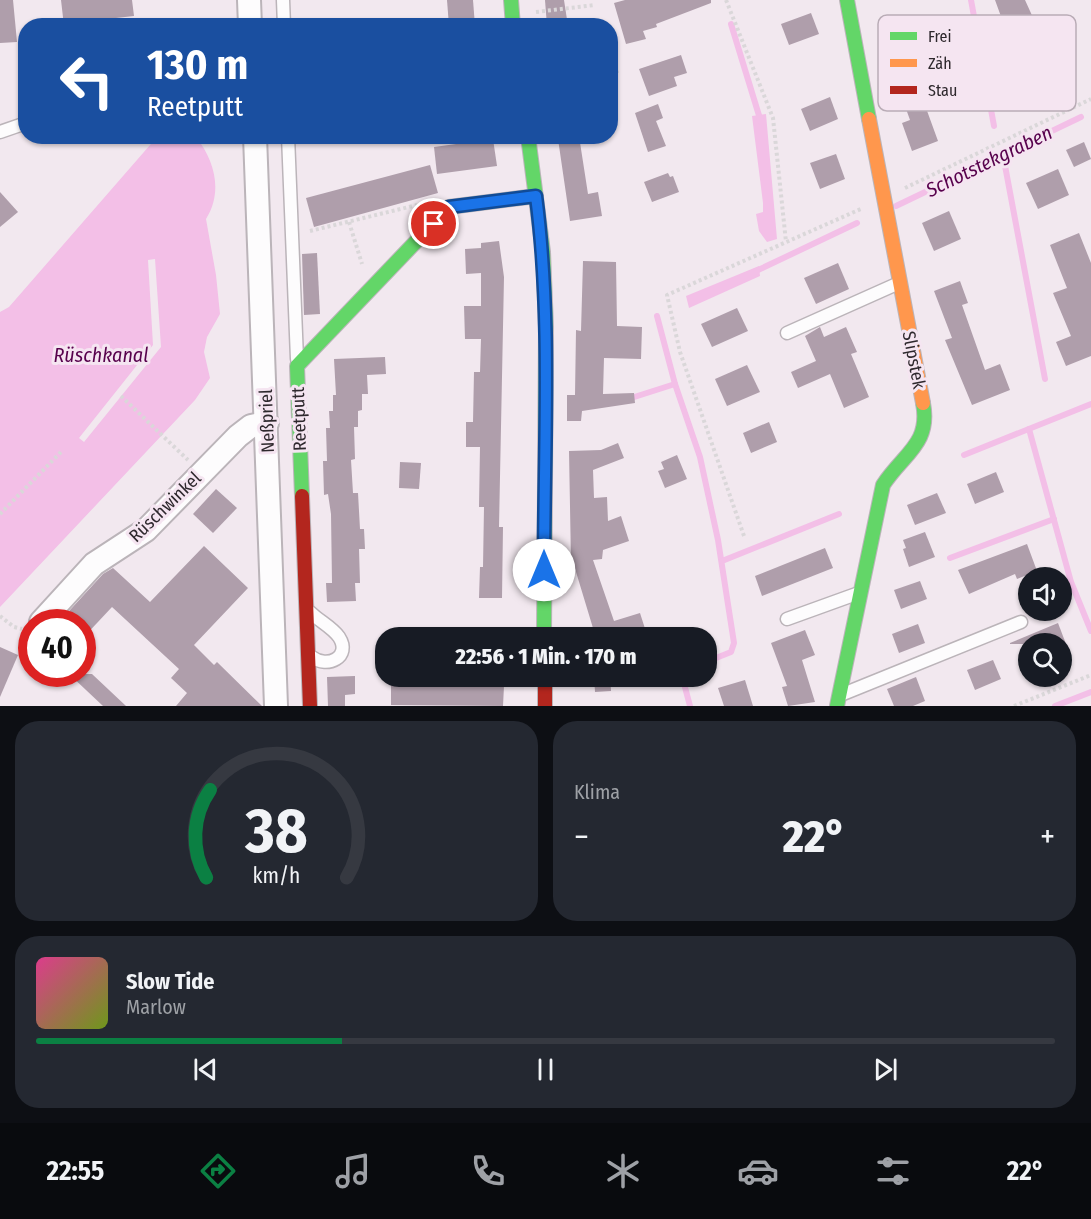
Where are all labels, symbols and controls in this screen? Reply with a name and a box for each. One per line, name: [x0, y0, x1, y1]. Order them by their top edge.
legend: [878, 15, 1076, 111]
text: Frei: [928, 27, 952, 46]
text: 130 m: [147, 40, 248, 90]
icon: left: [48, 42, 126, 120]
text: Zäh: [928, 54, 952, 73]
text: Stau: [928, 81, 957, 100]
text: Reetputt: [147, 91, 243, 123]
water label: Schotstekgraben: [921, 120, 1056, 202]
pin: [408, 198, 459, 249]
icon: arrive: [417, 207, 450, 240]
street label: Slipstek: [898, 329, 930, 391]
water label: Rüschkanal: [54, 343, 148, 367]
street label: Reetputt: [287, 387, 311, 451]
street label: Neßpriel: [255, 389, 279, 453]
street label: Rüschwinkel: [124, 467, 206, 547]
position arrow: [512, 538, 576, 602]
map controls: [1018, 567, 1072, 687]
button: sound: [1018, 567, 1072, 621]
speed limit sign: 40: [18, 609, 96, 687]
button: search: [1018, 633, 1072, 687]
text: 22:56 · 1 Min. · 170 m: [456, 643, 636, 670]
text: Klima: [574, 780, 620, 804]
text: 38: [244, 794, 308, 869]
text: 22°: [783, 810, 846, 864]
text: −: [574, 817, 589, 857]
text: +: [1040, 817, 1055, 857]
text: km/h: [253, 863, 300, 889]
text: Slow Tide: [126, 968, 214, 995]
text: Marlow: [126, 995, 186, 1019]
icon: previous: [189, 1053, 222, 1086]
icon: pause: [529, 1053, 562, 1086]
icon: next: [869, 1053, 902, 1086]
icon: directions: [197, 1150, 239, 1192]
icon: music: [332, 1150, 374, 1192]
icon: phone: [467, 1150, 509, 1192]
icon: climate: [602, 1150, 644, 1192]
icon: car: [737, 1150, 779, 1192]
icon: filters: [872, 1150, 914, 1192]
text: 22:55: [46, 1155, 104, 1187]
text: 22°: [1007, 1155, 1044, 1187]

